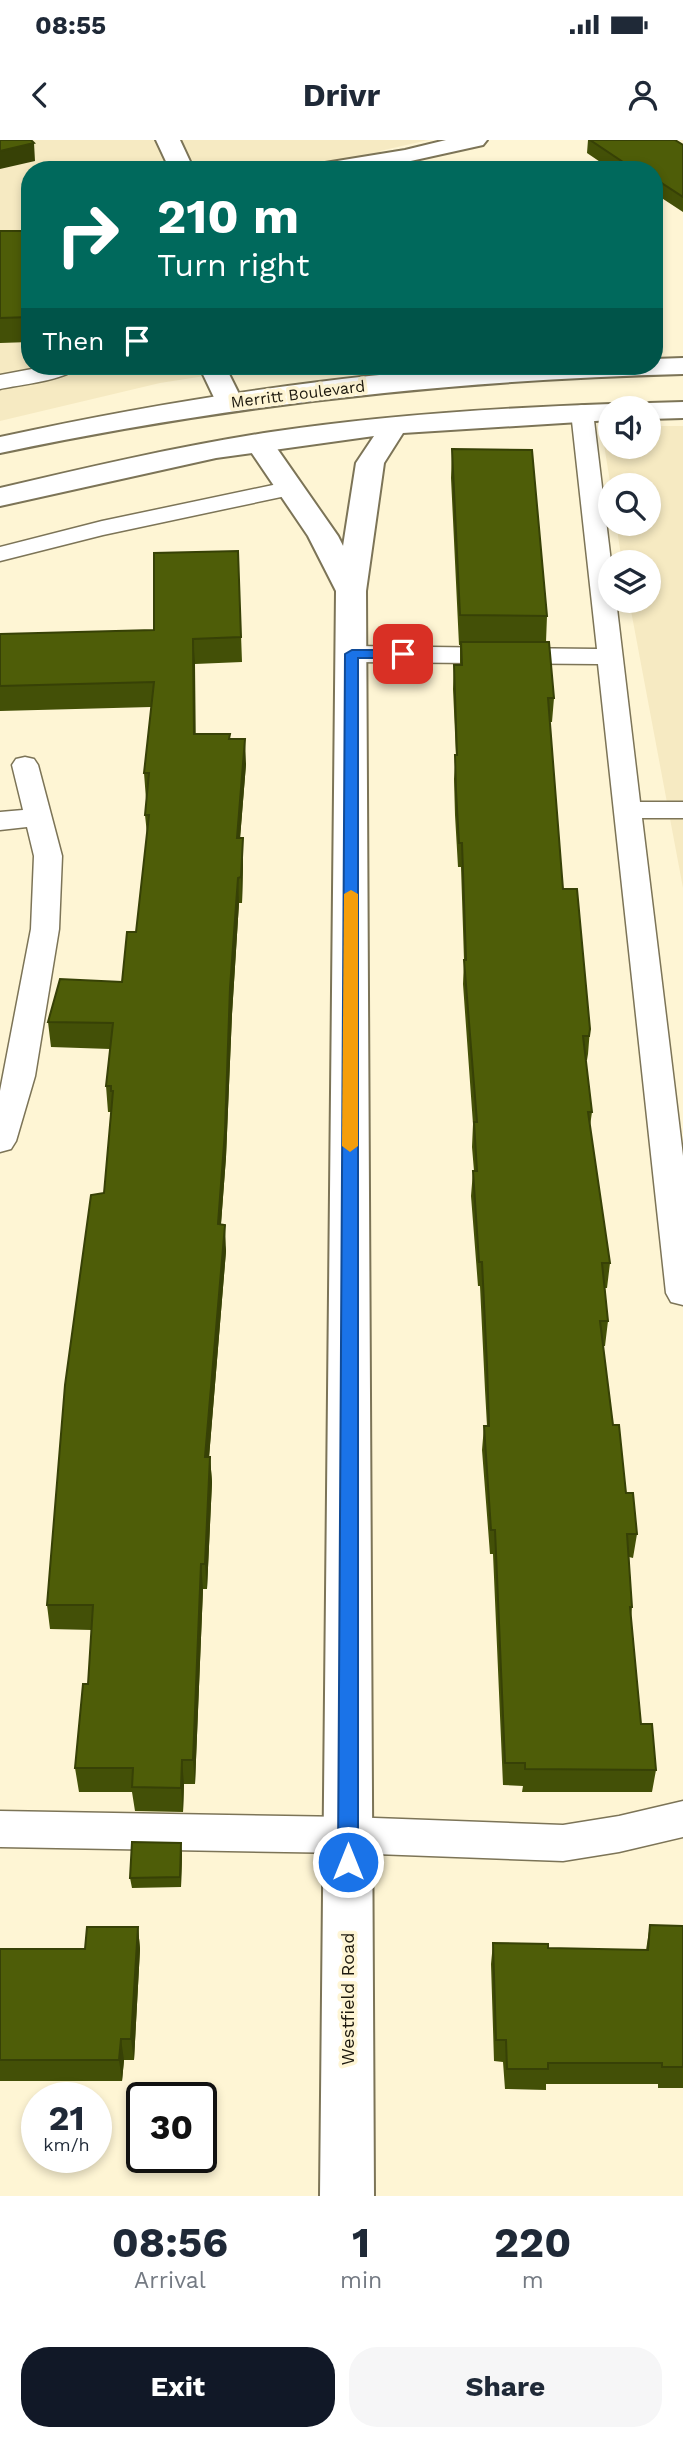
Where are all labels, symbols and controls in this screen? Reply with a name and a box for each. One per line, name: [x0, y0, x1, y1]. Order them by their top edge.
text: 08:55: [35, 10, 106, 40]
icon: back: [21, 76, 59, 114]
text: Drivr: [303, 76, 380, 114]
icon: person: [624, 76, 662, 114]
text: 210 m: [157, 187, 299, 245]
icon: right: [42, 189, 133, 280]
text: Turn right: [157, 246, 309, 284]
icon: arrive: [118, 322, 156, 360]
text: Then: [42, 326, 104, 356]
street label: Merritt Boulevard: [230, 376, 366, 412]
map controls: [598, 396, 661, 613]
button: sound: [598, 396, 661, 459]
button: search: [598, 473, 661, 536]
button: layers: [598, 550, 661, 613]
pin: [373, 624, 433, 684]
icon: arrive: [384, 635, 422, 673]
position arrow: [311, 1825, 385, 1899]
street label: Westfield Road: [337, 1933, 358, 2065]
speed limit sign: 30: [126, 2082, 217, 2173]
text: 21: [49, 2097, 84, 2139]
text: km/h: [43, 2134, 90, 2155]
text: 08:56: [112, 2218, 228, 2267]
text: 1: [352, 2218, 370, 2267]
text: 220: [494, 2218, 571, 2267]
text: Arrival: [134, 2267, 206, 2294]
text: min: [340, 2267, 382, 2294]
text: m: [522, 2267, 544, 2294]
button: Exit: [21, 2347, 335, 2427]
button: Share: [349, 2347, 662, 2427]

